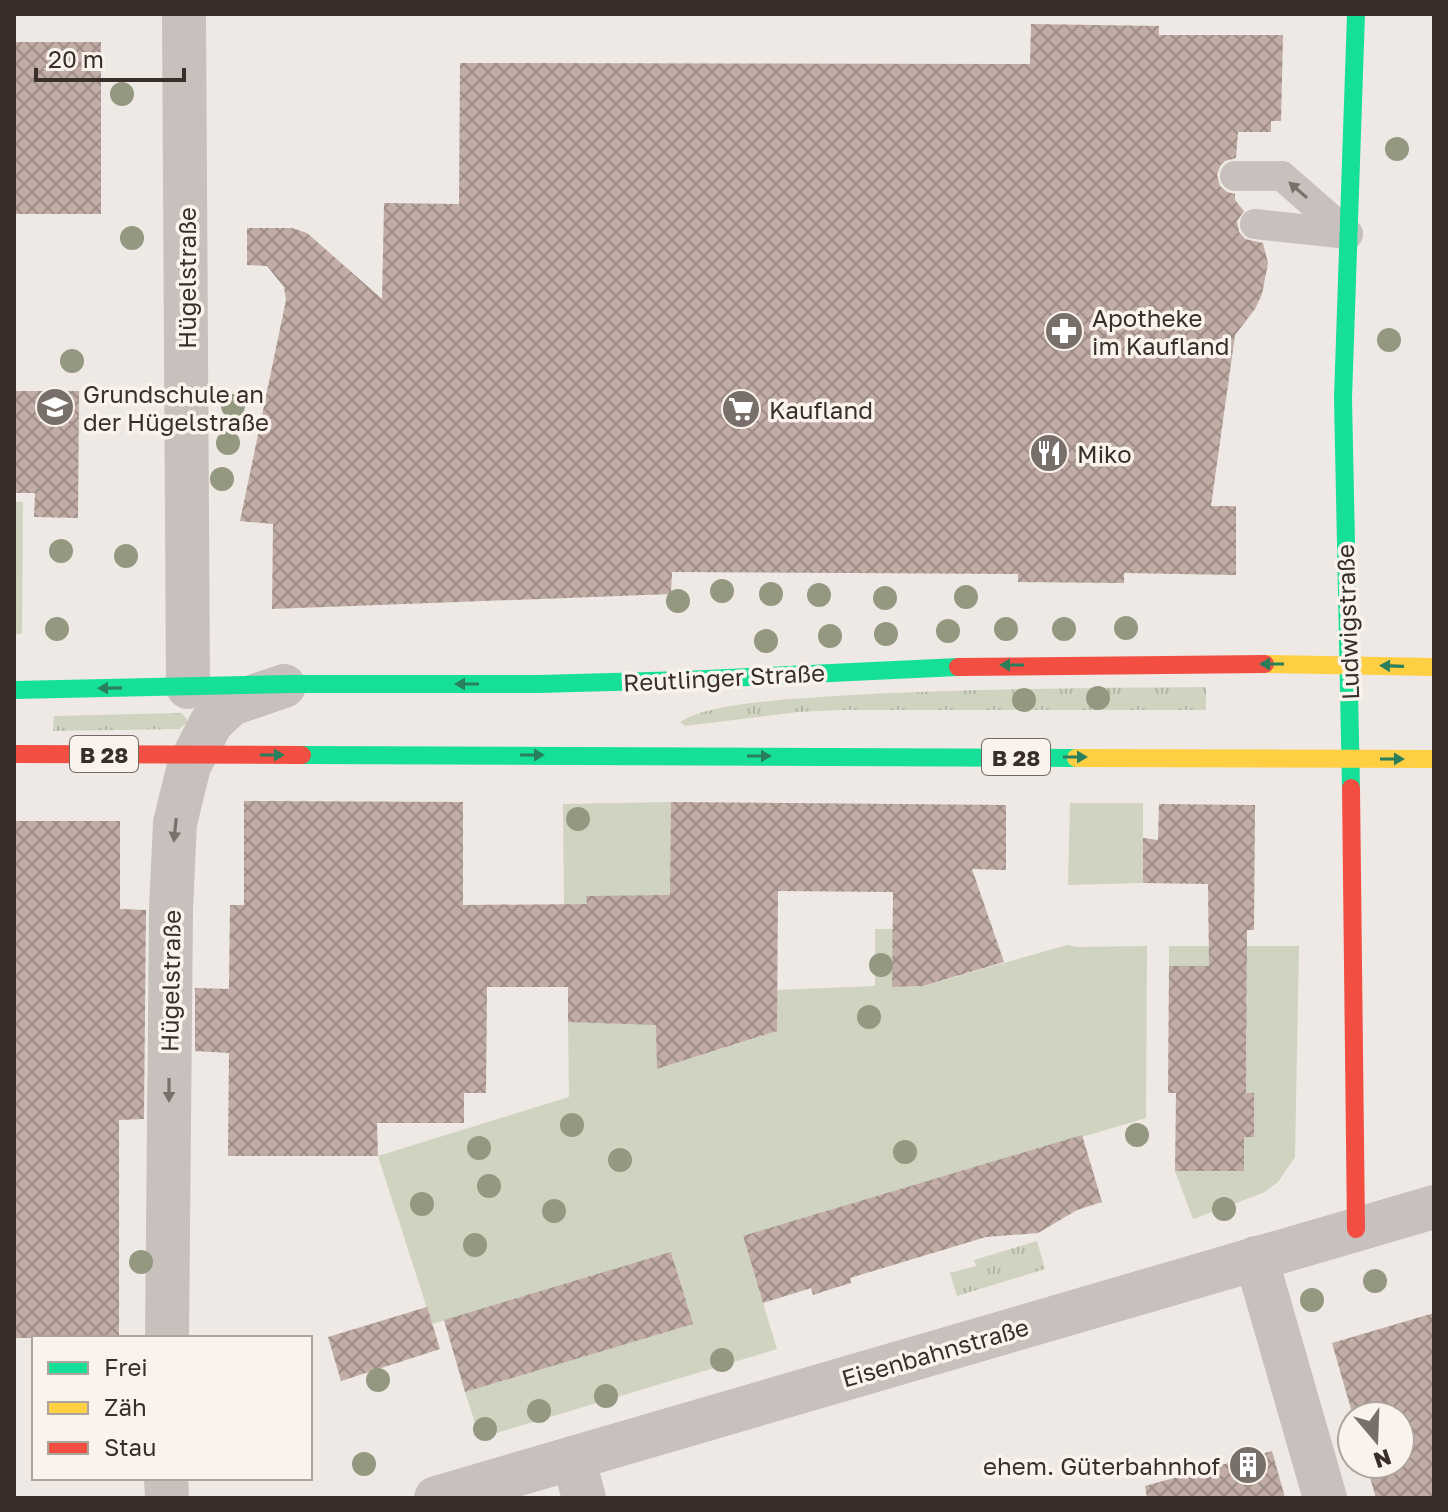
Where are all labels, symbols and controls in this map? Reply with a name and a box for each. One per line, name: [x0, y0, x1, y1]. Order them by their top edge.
scale bar: [36, 32, 184, 82]
text: 20 m: [48, 44, 104, 73]
one-way arrow: [1288, 181, 1307, 199]
street label: Hügelstraße: [172, 207, 201, 349]
place label: Apotheke im Kaufland: [1092, 303, 1230, 360]
pharmacy icon: Apotheke im Kaufland: [1043, 310, 1085, 352]
place label: Grundschule an der Hügelstraße: [83, 379, 269, 436]
school or university icon: Grundschule an der Hügelstraße: [34, 386, 76, 428]
supermarket icon: Kaufland: [720, 388, 762, 430]
place label: Kaufland: [769, 395, 873, 424]
restaurant icon: Miko: [1028, 432, 1070, 474]
place label: Miko: [1077, 439, 1132, 468]
street label: Ludwigstraße: [1330, 544, 1364, 700]
street label: Reutlinger Straße: [622, 657, 826, 697]
one-way arrow: [1259, 658, 1284, 670]
one-way arrow: [999, 659, 1024, 671]
one-way arrow: [1379, 660, 1404, 672]
one-way arrow: [454, 678, 479, 690]
one-way arrow: [97, 682, 122, 695]
road number: B 28: [70, 736, 138, 772]
road number: B 28: [982, 739, 1050, 775]
one-way arrow: [260, 749, 285, 761]
one-way arrow: [520, 749, 545, 761]
one-way arrow: [747, 749, 772, 762]
one-way arrow: [1063, 751, 1088, 763]
one-way arrow: [1380, 753, 1405, 765]
one-way arrow: [168, 818, 181, 843]
street label: Hügelstraße: [154, 910, 186, 1052]
one-way arrow: [163, 1078, 175, 1103]
street label: Eisenbahnstraße: [838, 1311, 1032, 1393]
legend: [32, 1336, 312, 1480]
text: Frei: [104, 1352, 148, 1381]
text: Zäh: [104, 1392, 147, 1421]
north arrow: [1336, 1400, 1416, 1480]
text: Stau: [104, 1432, 157, 1461]
building icon: ehem. Güterbahnhof: [1227, 1444, 1269, 1486]
text: N: [1370, 1444, 1395, 1475]
place label: ehem. Güterbahnhof: [983, 1451, 1220, 1480]

